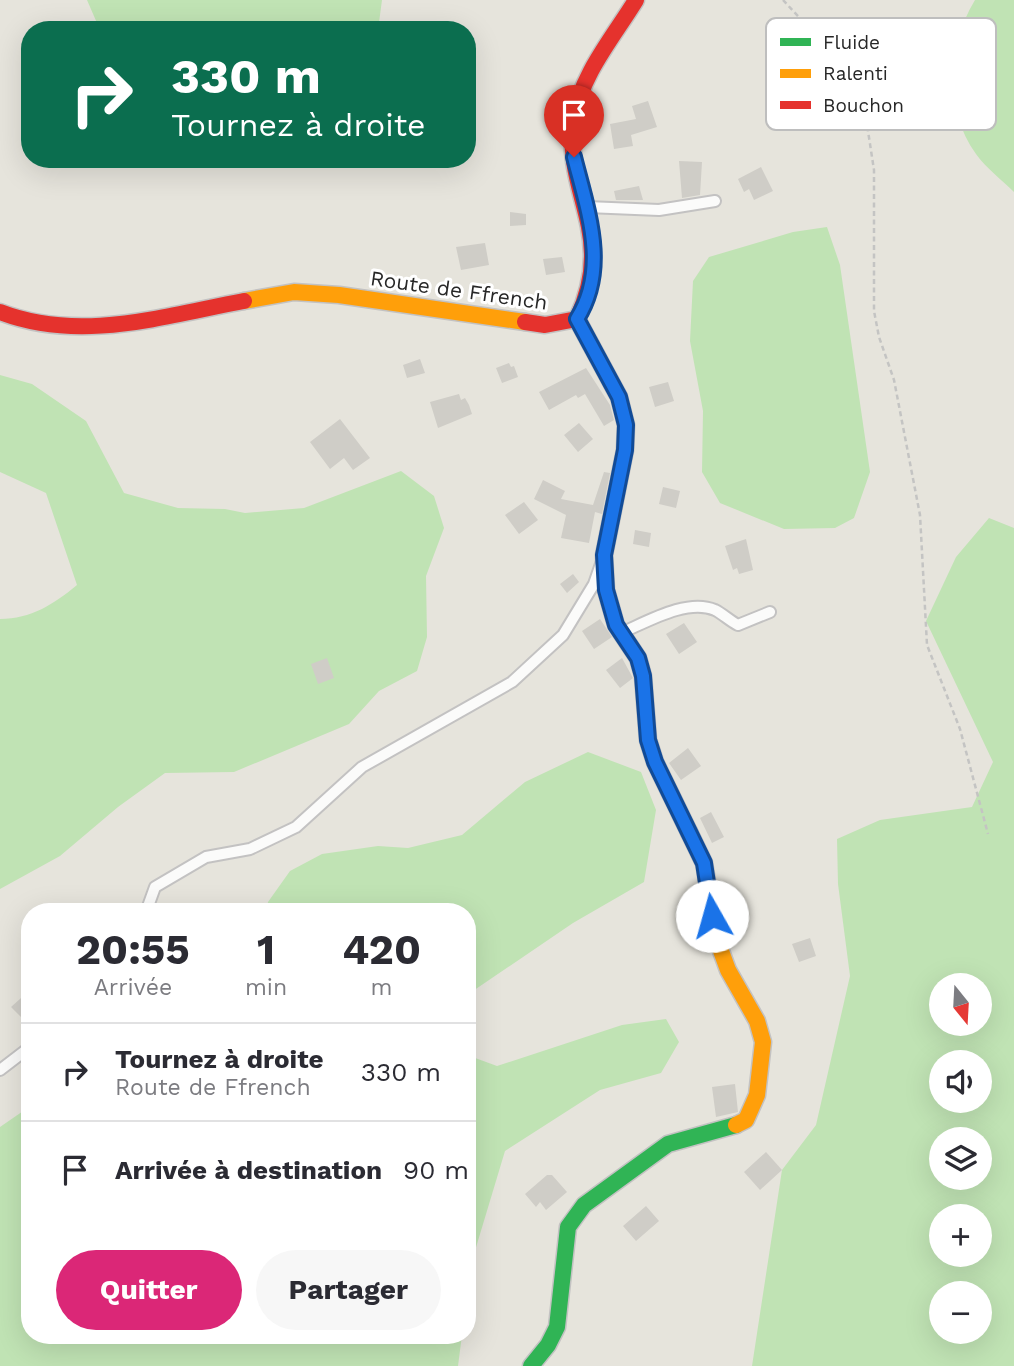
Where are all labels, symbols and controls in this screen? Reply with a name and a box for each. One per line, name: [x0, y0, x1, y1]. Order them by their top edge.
legend: [766, 18, 996, 130]
text: Fluide: [823, 31, 880, 54]
text: 330 m: [171, 47, 321, 105]
icon: right: [56, 49, 147, 140]
text: Ralenti: [823, 62, 888, 85]
pin: [544, 85, 604, 157]
text: Bouchon: [823, 94, 904, 117]
icon: arrive: [555, 96, 593, 134]
text: Tournez à droite: [171, 106, 426, 144]
street label: Route de Ffrench: [369, 265, 549, 315]
position arrow: [675, 879, 749, 953]
text: 20:55: [76, 925, 190, 974]
text: 1: [257, 925, 275, 974]
text: 420: [342, 925, 421, 974]
north arrow: [929, 973, 992, 1036]
map controls: [929, 973, 992, 1344]
text: Arrivée: [94, 974, 172, 1001]
text: min: [245, 974, 287, 1001]
text: m: [371, 974, 393, 1001]
text: Tournez à droite: [115, 1044, 324, 1074]
button: sound: [929, 1050, 992, 1113]
icon: right: [56, 1053, 94, 1091]
text: 330 m: [361, 1057, 441, 1087]
text: Route de Ffrench: [115, 1074, 311, 1101]
button: layers: [929, 1127, 992, 1190]
icon: arrive: [56, 1151, 94, 1189]
text: Arrivée à destination: [115, 1155, 382, 1185]
text: 90 m: [403, 1155, 469, 1185]
button: +: [929, 1204, 992, 1267]
button: Quitter: [56, 1250, 242, 1330]
button: Partager: [256, 1250, 441, 1330]
button: −: [929, 1281, 992, 1344]

